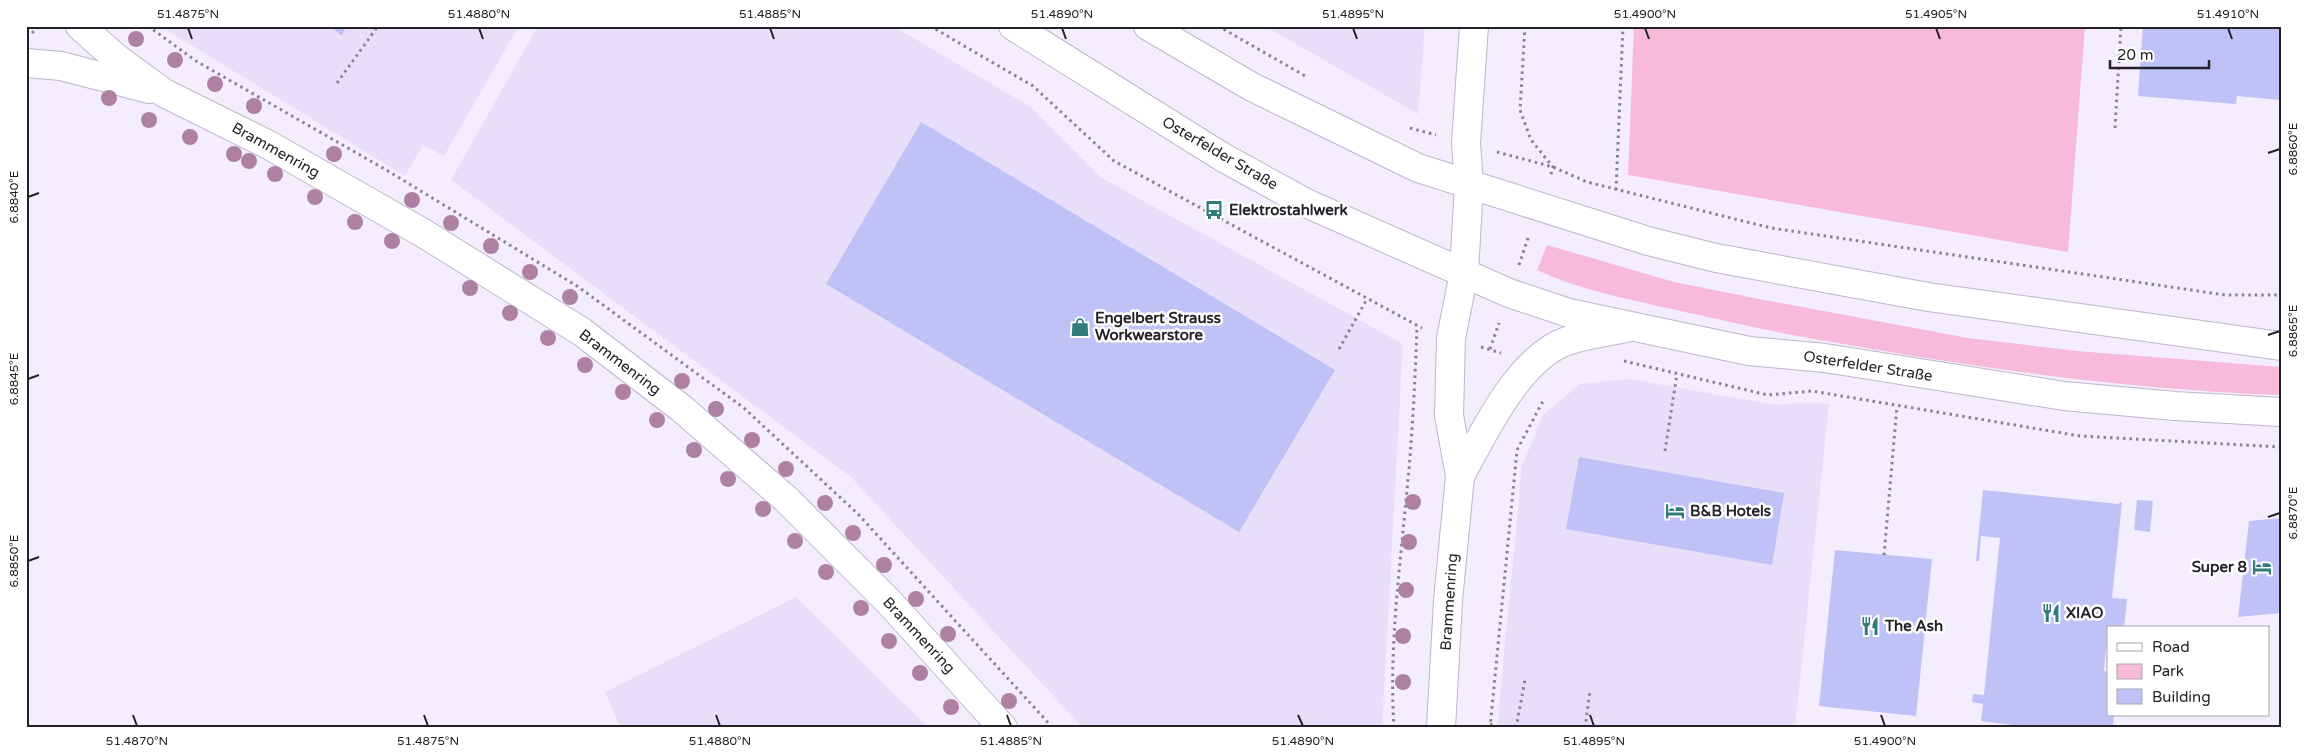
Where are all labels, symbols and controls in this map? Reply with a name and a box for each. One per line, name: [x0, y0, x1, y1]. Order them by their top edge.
text: 51.4875°N: [157, 7, 219, 21]
text: 51.4880°N: [448, 7, 510, 21]
text: 51.4885°N: [739, 7, 801, 21]
text: 51.4890°N: [1031, 7, 1093, 21]
text: 51.4895°N: [1322, 7, 1384, 21]
text: 51.4900°N: [1614, 7, 1676, 21]
text: 51.4905°N: [1905, 7, 1967, 21]
text: 51.4910°N: [2197, 7, 2259, 21]
scale bar: [2110, 38, 2208, 70]
text: 20 m: [2117, 46, 2154, 64]
street label: Osterfelder Straße: [1159, 113, 1281, 193]
street label: Brammenring: [229, 118, 323, 182]
text: 6.8860°E: [2286, 122, 2300, 175]
text: 6.8840°E: [7, 170, 21, 223]
bus stop icon: Elektrostahlwerk: [1203, 199, 1225, 221]
place label: Elektrostahlwerk: [1229, 201, 1348, 219]
text: 6.8865°E: [2286, 304, 2300, 357]
place label: Engelbert Strauss Workwearstore: [1095, 309, 1221, 344]
shop icon: Engelbert Strauss Workwearstore: [1069, 316, 1091, 338]
street label: Brammenring: [576, 325, 664, 399]
street label: Osterfelder Straße: [1802, 347, 1934, 385]
text: 6.8845°E: [7, 352, 21, 405]
text: 6.8870°E: [2286, 486, 2300, 539]
hotel icon: B&B Hotels: [1664, 500, 1686, 522]
place label: B&B Hotels: [1690, 502, 1771, 520]
text: 6.8850°E: [7, 534, 21, 587]
street label: Brammenring: [1437, 553, 1461, 651]
hotel icon: Super 8: [2251, 556, 2273, 578]
place label: Super 8: [2192, 558, 2248, 577]
street label: Brammenring: [879, 593, 959, 677]
restaurant icon: XIAO: [2040, 602, 2062, 624]
place label: XIAO: [2066, 604, 2104, 622]
restaurant icon: The Ash: [1859, 615, 1881, 637]
place label: The Ash: [1884, 617, 1943, 635]
legend: [2107, 626, 2270, 716]
text: Road: [2152, 638, 2190, 656]
text: Park: [2152, 662, 2184, 680]
text: Building: [2152, 688, 2211, 706]
text: 51.4870°N: [106, 734, 168, 748]
text: 51.4875°N: [397, 734, 459, 748]
text: 51.4880°N: [689, 734, 751, 748]
text: 51.4885°N: [980, 734, 1042, 748]
text: 51.4890°N: [1272, 734, 1334, 748]
text: 51.4895°N: [1563, 734, 1625, 748]
text: 51.4900°N: [1854, 734, 1916, 748]

